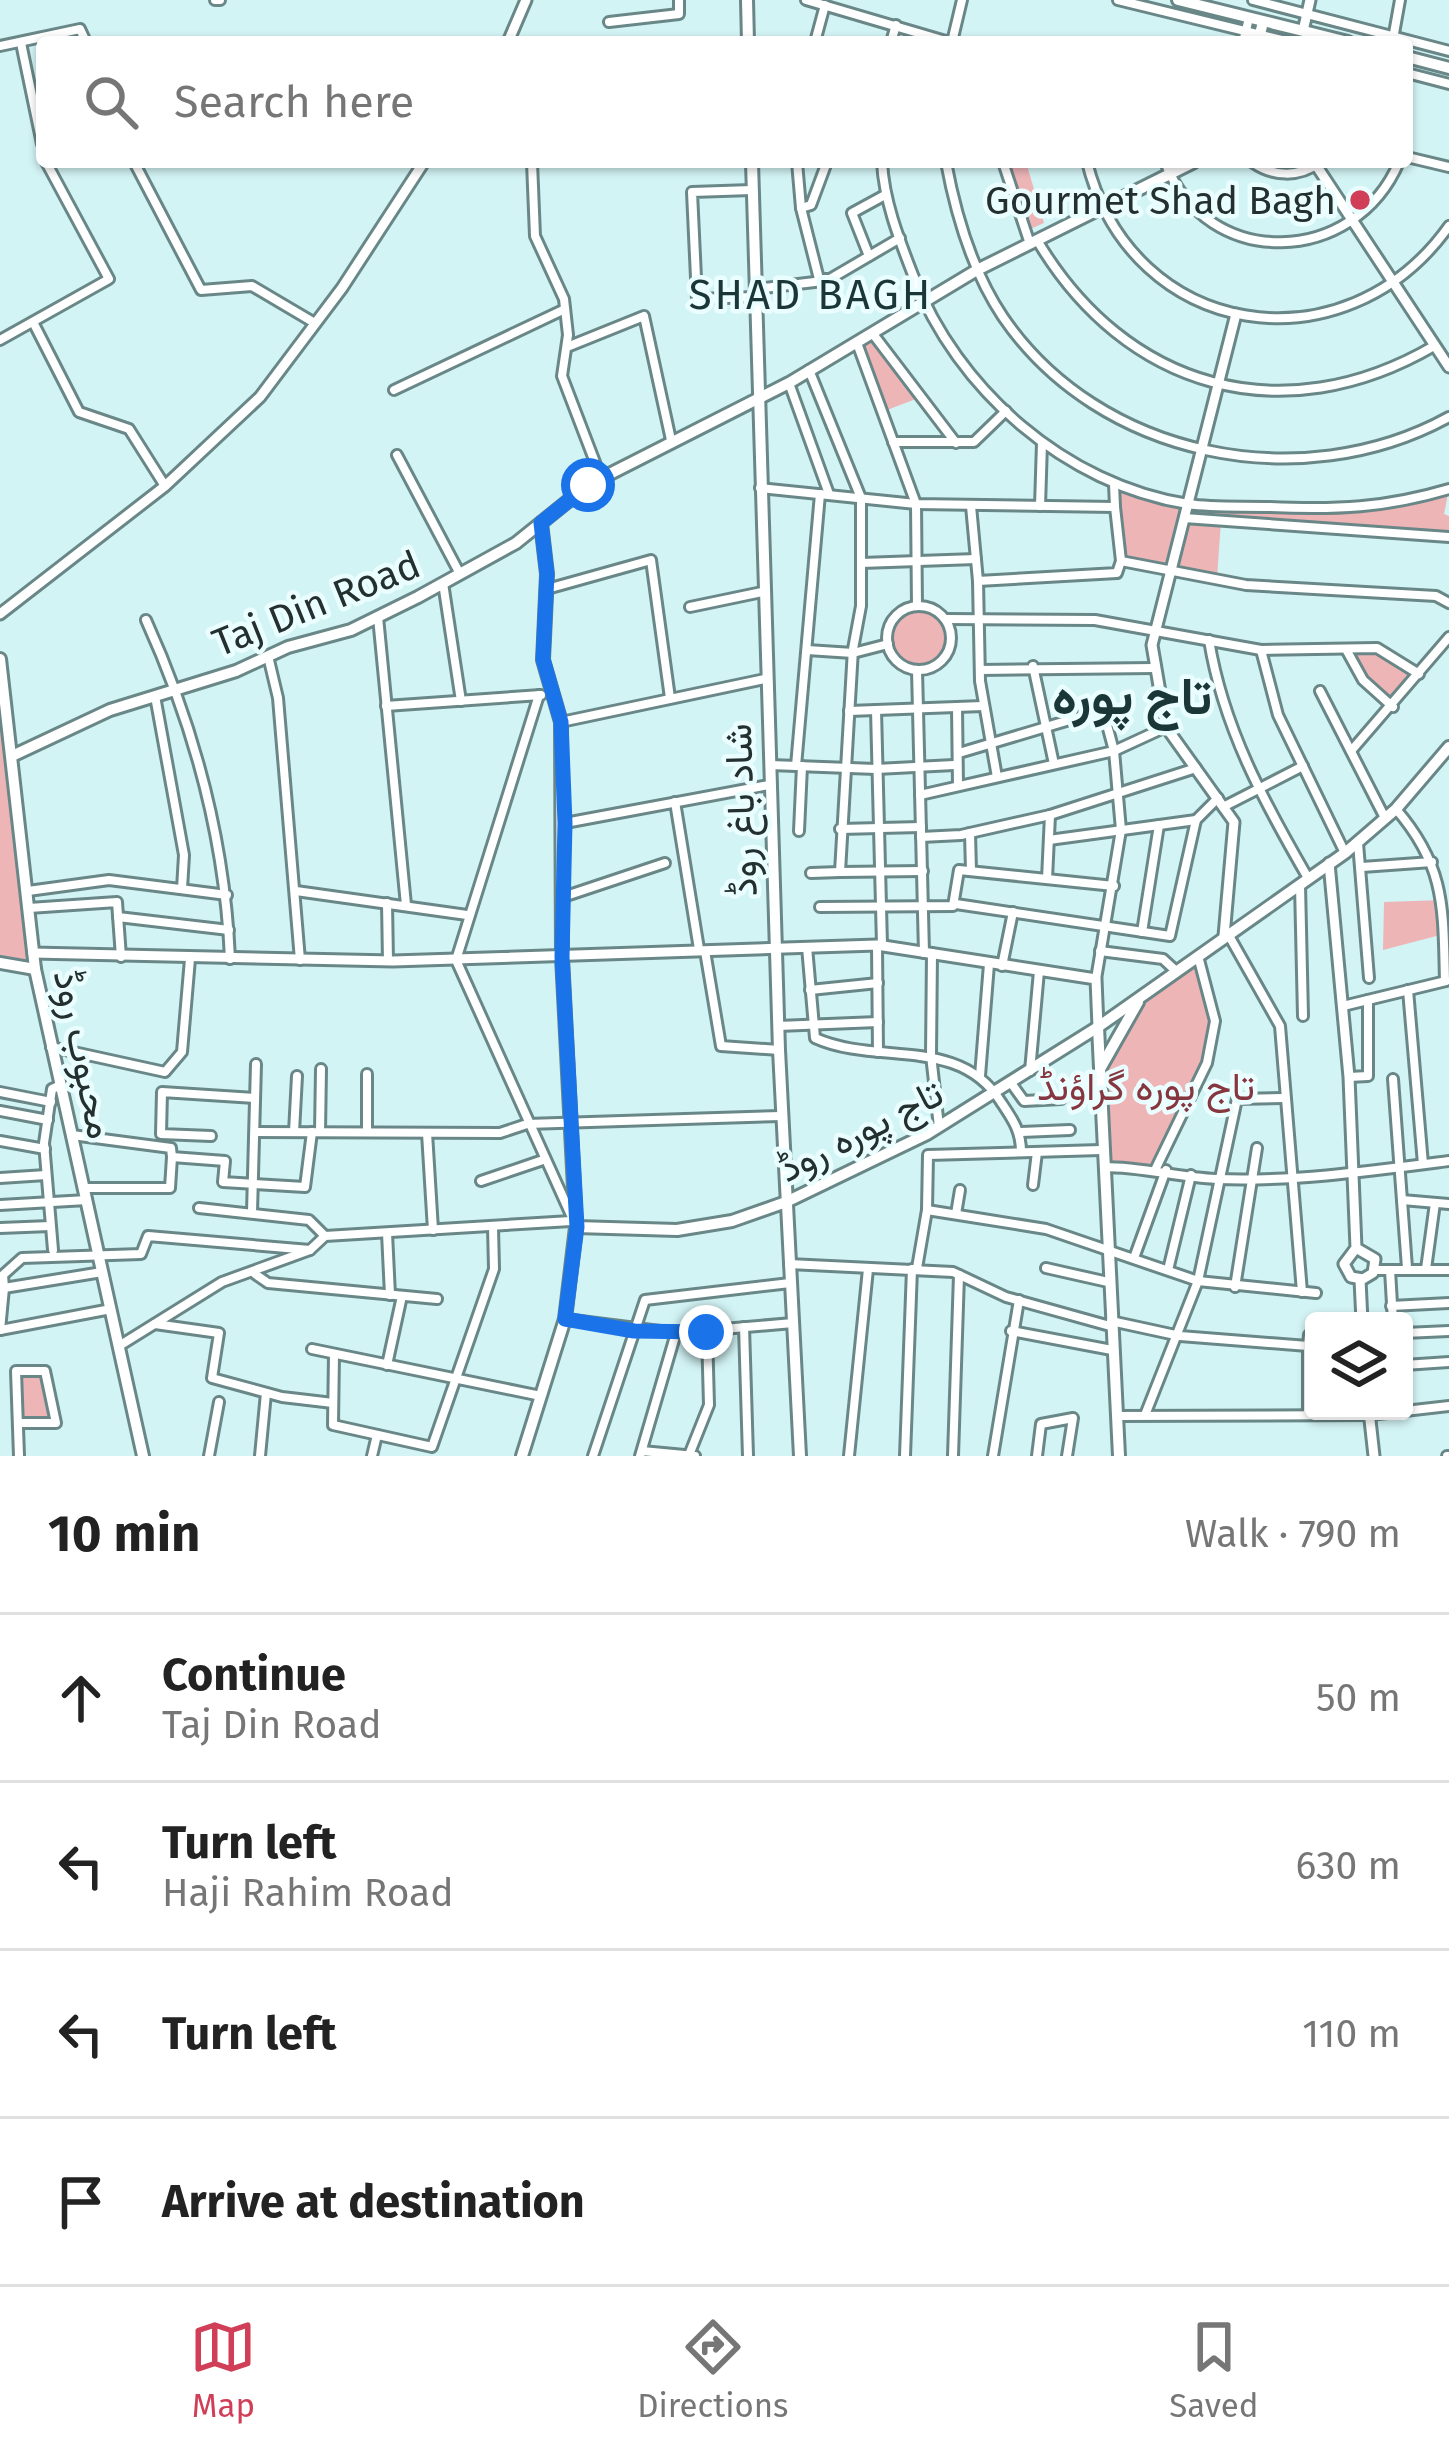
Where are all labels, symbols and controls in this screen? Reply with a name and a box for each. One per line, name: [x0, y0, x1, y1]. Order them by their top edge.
search box: [36, 36, 1413, 168]
icon: search: [78, 69, 144, 135]
text: Search here: [174, 75, 414, 129]
place label: Gourmet Shad Bagh: [985, 178, 1336, 224]
marker: Gourmet Shad Bagh: [1347, 187, 1373, 213]
district label: SHAD BAGH: [689, 270, 933, 320]
route start: [561, 458, 615, 512]
street label: Taj Din Road: [206, 541, 427, 666]
district label: تاج پورہ: [1052, 666, 1212, 731]
street label: شاد باغ روڈ: [715, 723, 770, 897]
street label: محبوب روڈ: [43, 966, 124, 1143]
park label: تاج پورہ گراؤنڈ: [1037, 1064, 1255, 1113]
street label: تاج پورہ روڈ: [770, 1070, 952, 1195]
route end: [679, 1305, 733, 1359]
map controls: [1305, 1312, 1413, 1420]
button: layers: [1305, 1312, 1413, 1420]
text: 10 min: [48, 1503, 201, 1565]
text: Walk · 790 m: [1185, 1511, 1401, 1557]
text: Continue: [162, 1648, 346, 1702]
icon: ahead: [48, 1665, 114, 1731]
text: 50 m: [1316, 1675, 1401, 1721]
text: Taj Din Road: [162, 1702, 382, 1748]
text: Turn left: [162, 1816, 336, 1870]
icon: left: [48, 1833, 114, 1899]
text: 630 m: [1296, 1843, 1401, 1889]
text: Haji Rahim Road: [162, 1870, 454, 1916]
icon: left: [48, 2001, 114, 2067]
text: Turn left: [162, 2007, 336, 2061]
text: 110 m: [1302, 2011, 1401, 2057]
icon: arrive: [48, 2169, 114, 2235]
text: Arrive at destination: [162, 2175, 585, 2229]
tab: Map: [190, 2314, 256, 2426]
tab: Directions: [637, 2314, 789, 2426]
tab: Saved: [1169, 2314, 1259, 2426]

